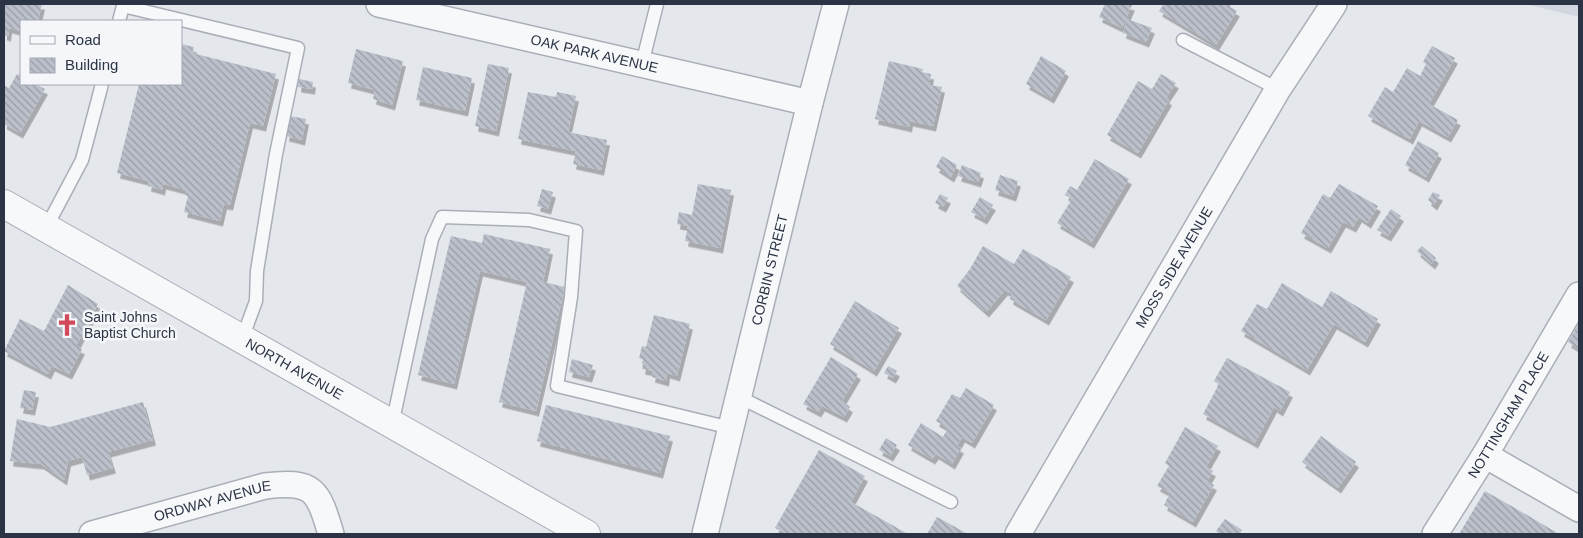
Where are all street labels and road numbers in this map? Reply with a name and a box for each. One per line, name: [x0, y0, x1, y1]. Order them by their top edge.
street label: OAK PARK AVENUE: [529, 31, 660, 76]
street label: MOSS SIDE AVENUE: [1132, 204, 1215, 331]
street label: CORBIN STREET: [748, 212, 791, 327]
street label: NORTH AVENUE: [243, 335, 346, 403]
street label: NOTTINGHAM PLACE: [1465, 349, 1552, 481]
street label: ORDWAY AVENUE: [152, 477, 272, 524]

